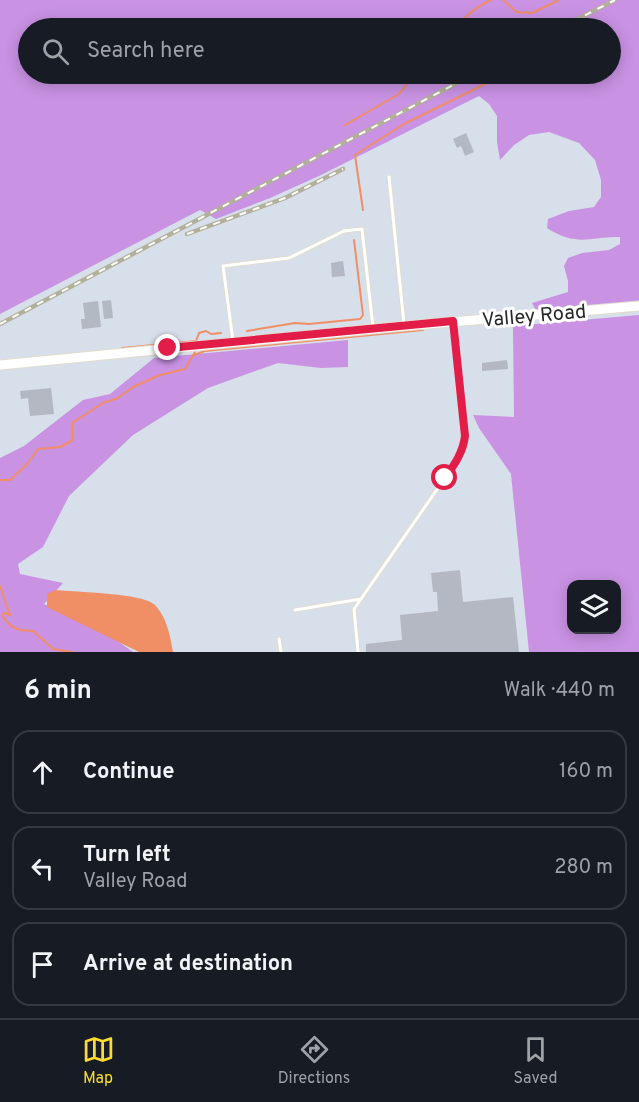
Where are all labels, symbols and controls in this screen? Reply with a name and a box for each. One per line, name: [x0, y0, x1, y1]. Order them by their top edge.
search box: [18, 18, 621, 84]
icon: search: [39, 35, 72, 68]
text: Search here: [87, 38, 205, 65]
street label: Valley Road: [481, 299, 587, 335]
route end: [154, 334, 180, 360]
route start: [431, 464, 457, 490]
map controls: [567, 580, 621, 634]
button: layers: [567, 580, 621, 634]
text: 6 min: [24, 675, 92, 708]
text: Walk · 440 m: [504, 678, 615, 704]
icon: ahead: [26, 756, 59, 789]
text: Continue: [83, 759, 174, 786]
text: 160 m: [559, 759, 613, 785]
text: Turn left: [83, 842, 171, 869]
icon: left: [26, 852, 59, 885]
text: 280 m: [554, 855, 613, 881]
text: Valley Road: [83, 869, 188, 895]
icon: arrive: [26, 948, 59, 981]
text: Arrive at destination: [83, 951, 293, 978]
tab: Map: [82, 1033, 115, 1089]
tab: Directions: [278, 1033, 350, 1089]
tab: Saved: [513, 1033, 557, 1089]

